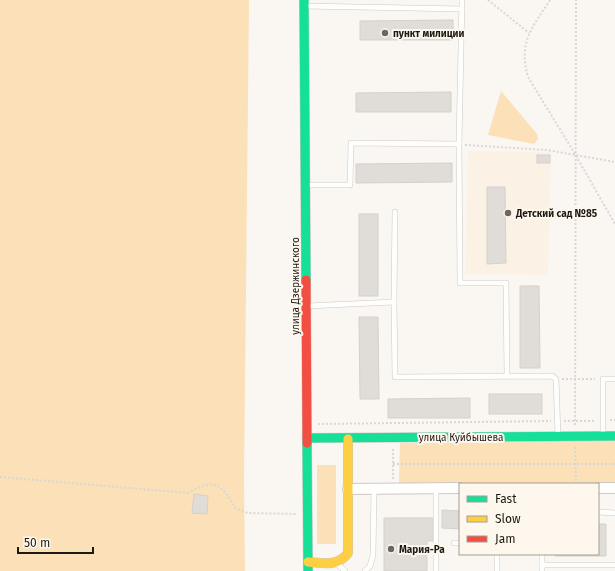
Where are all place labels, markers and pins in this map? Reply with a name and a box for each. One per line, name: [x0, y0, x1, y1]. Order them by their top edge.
marker: пункт милиции: [380, 28, 390, 38]
place label: пункт милиции: [393, 28, 465, 40]
marker: Детский сад №85: [503, 208, 513, 218]
place label: Детский сад №85: [515, 208, 598, 220]
marker: Мария-Ра: [386, 544, 396, 554]
place label: Мария-Ра: [399, 544, 445, 556]

